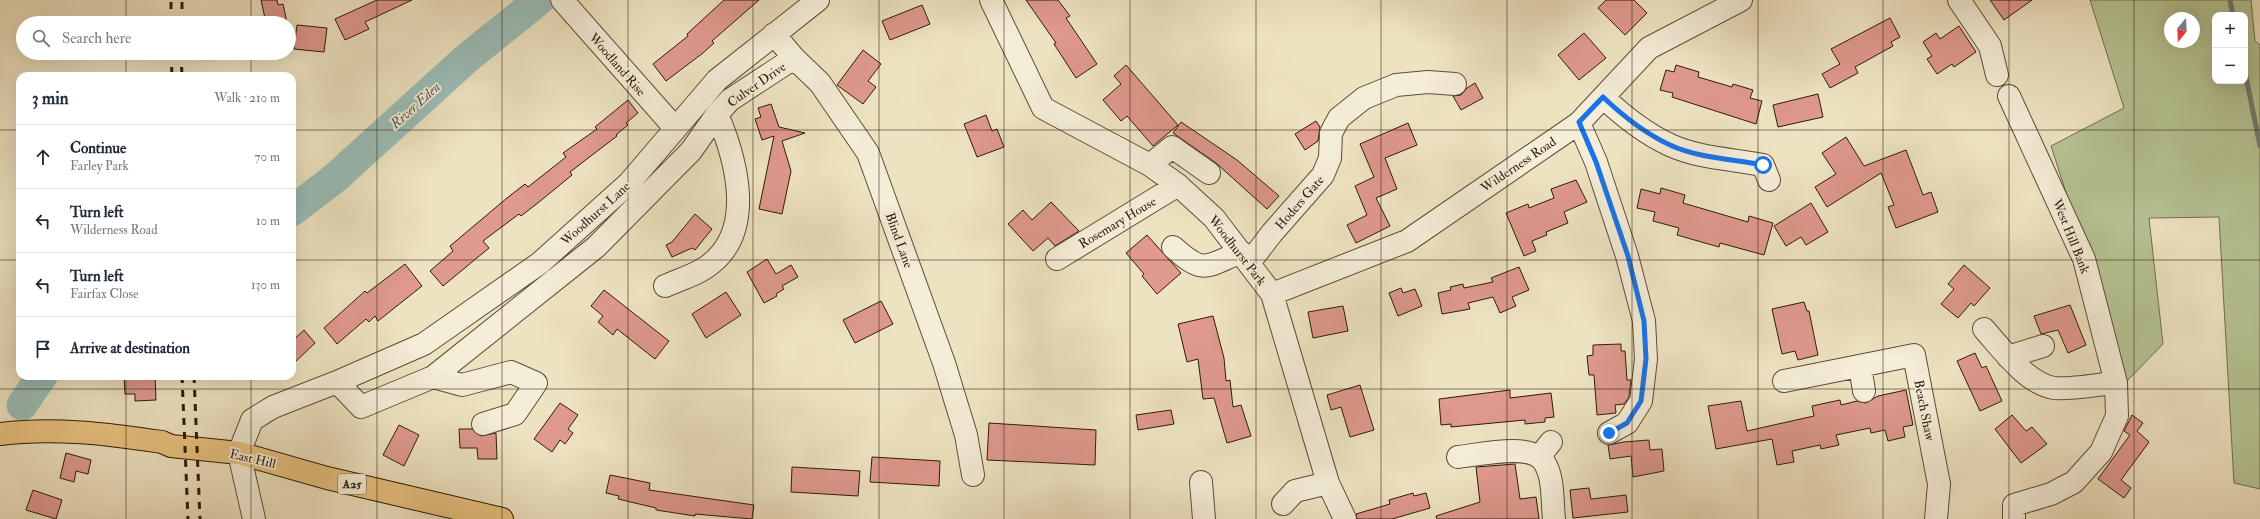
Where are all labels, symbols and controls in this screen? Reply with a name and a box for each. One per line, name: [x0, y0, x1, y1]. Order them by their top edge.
north arrow: [2164, 12, 2200, 48]
map controls: [2212, 12, 2248, 84]
button: +: [2212, 12, 2248, 48]
search box: [16, 16, 296, 60]
icon: search: [30, 27, 52, 49]
text: Search here: [62, 29, 131, 48]
street label: Woodland Rise: [585, 29, 649, 100]
button: −: [2212, 48, 2248, 84]
street label: Culver Drive: [724, 59, 789, 111]
water label: River Eden: [386, 78, 444, 133]
text: 3 min: [32, 88, 69, 109]
text: Walk · 210 m: [214, 90, 280, 106]
street label: Wilderness Road: [1477, 133, 1560, 197]
text: Continue: [70, 139, 126, 158]
icon: ahead: [32, 146, 54, 168]
text: 70 m: [255, 149, 280, 165]
route start: [1754, 156, 1772, 174]
text: Farley Park: [70, 158, 129, 174]
street label: Hoders Gate: [1272, 172, 1328, 233]
street label: Woodhurst Lane: [557, 178, 634, 250]
street label: Rosemary House: [1076, 193, 1160, 253]
street label: West Hill Bank: [2048, 196, 2094, 277]
text: Turn left: [70, 203, 124, 222]
icon: left: [32, 210, 54, 232]
street label: Blind Lane: [882, 210, 917, 271]
street label: Woodhurst Park: [1204, 212, 1270, 289]
text: 10 m: [256, 213, 280, 229]
text: Wilderness Road: [70, 222, 158, 238]
text: Turn left: [70, 267, 124, 286]
icon: left: [32, 274, 54, 296]
text: 130 m: [251, 277, 280, 293]
text: Fairfax Close: [70, 286, 138, 302]
icon: arrive: [32, 338, 54, 360]
text: Arrive at destination: [70, 339, 190, 358]
street label: Beach Shaw: [1910, 379, 1938, 443]
route end: [1600, 424, 1618, 442]
street label: East Hill: [228, 446, 278, 472]
road number: A25: [338, 474, 366, 494]

